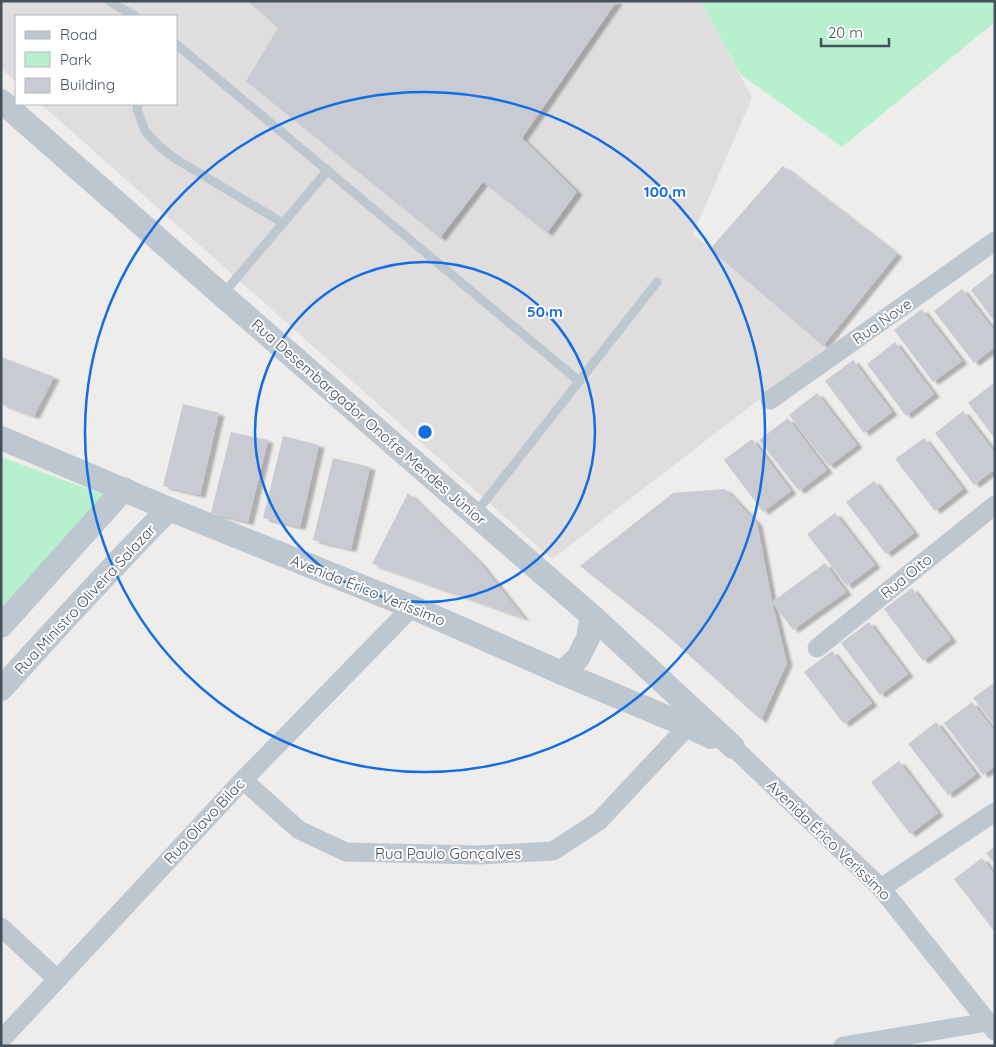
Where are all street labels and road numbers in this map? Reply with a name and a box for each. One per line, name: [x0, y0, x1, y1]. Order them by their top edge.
street label: Rua Nove: [849, 294, 915, 348]
street label: Rua Desembargador Onofre Mendes Júnior: [248, 315, 491, 529]
street label: Rua Ministro Oliveira Salazar: [10, 520, 160, 678]
street label: Avenida Érico Veríssimo: [288, 550, 448, 630]
street label: Rua Oito: [877, 550, 935, 602]
street label: Rua Olavo Bilac: [160, 774, 249, 868]
street label: Avenida Érico Verissimo: [763, 776, 895, 904]
street label: Rua Paulo Gonçalves: [375, 844, 521, 863]

